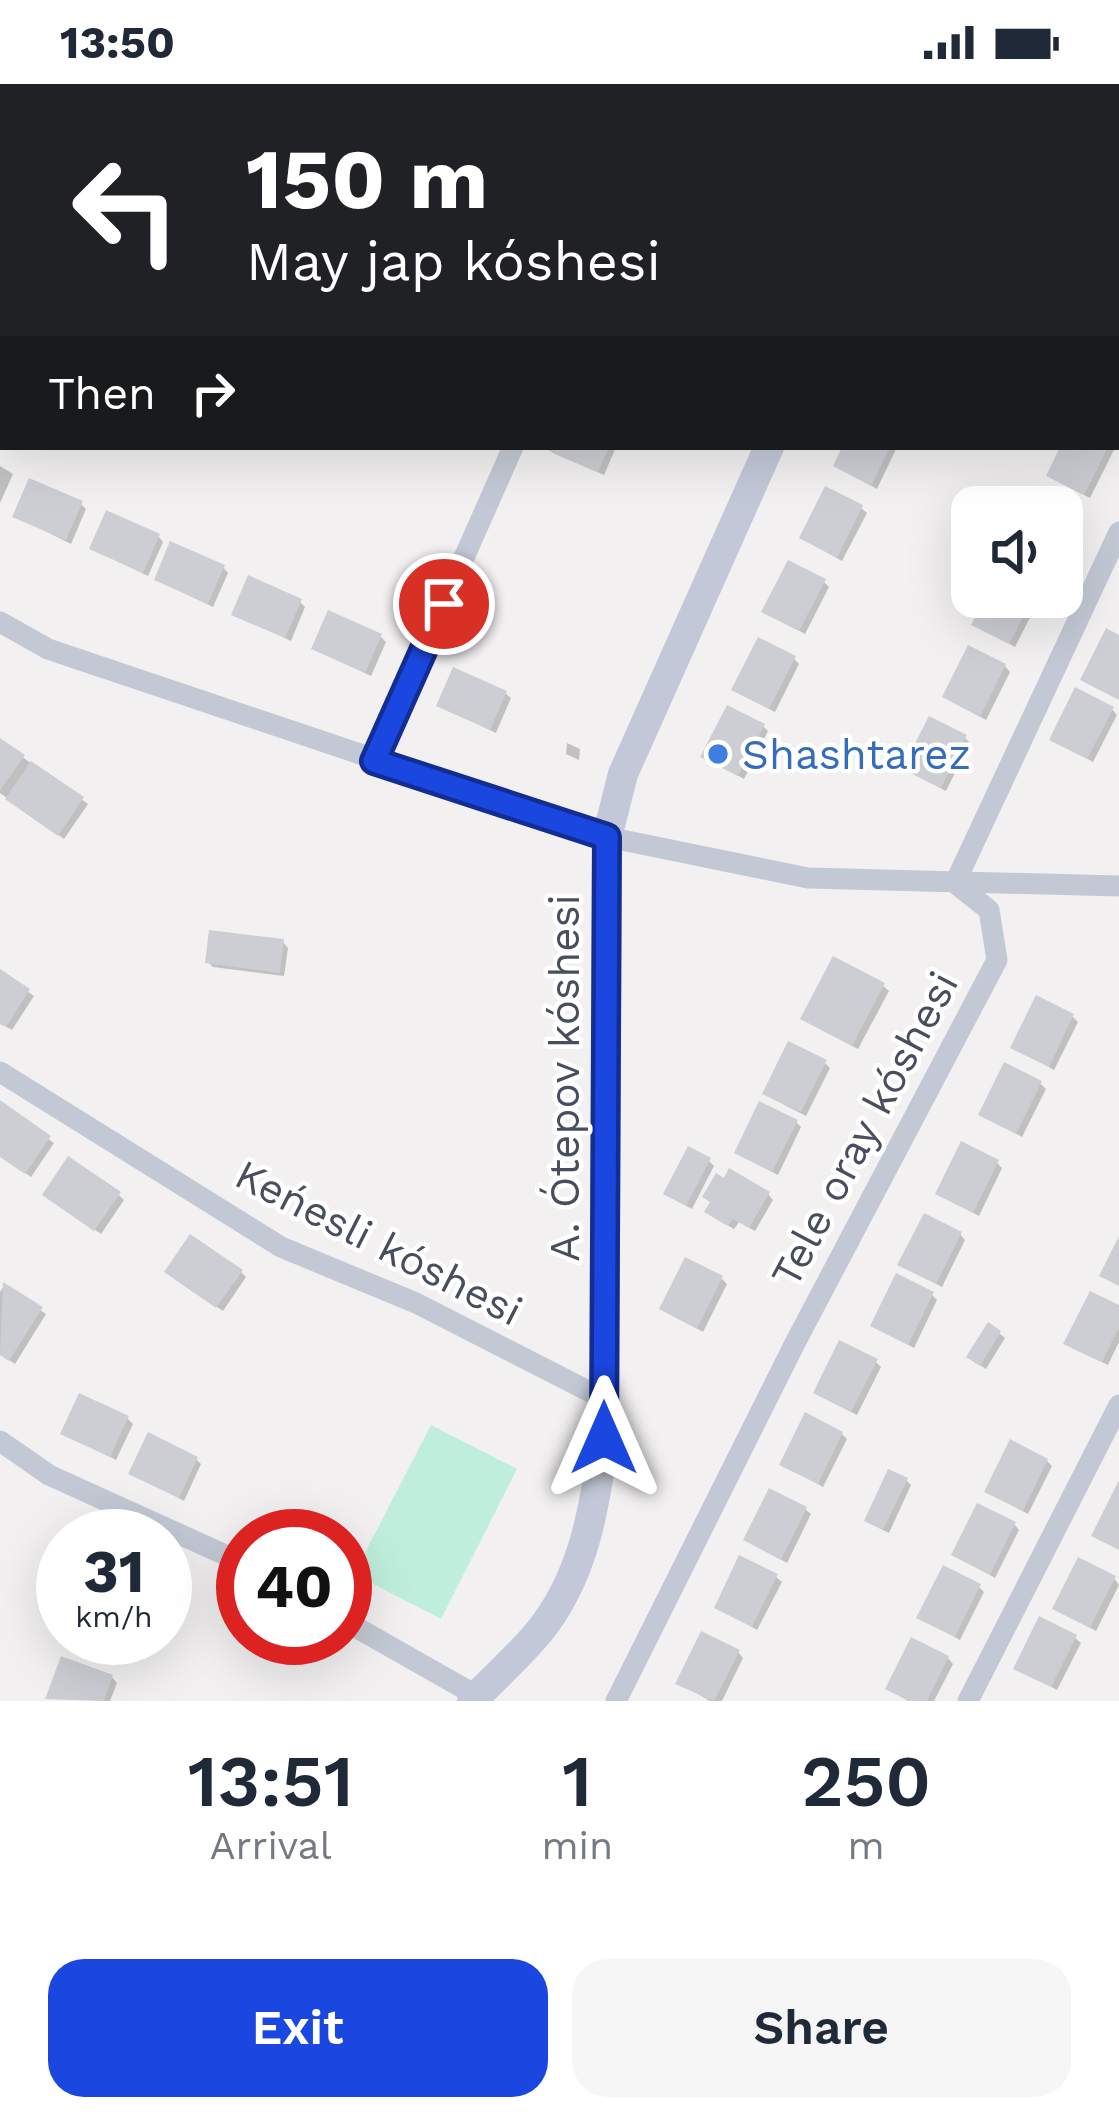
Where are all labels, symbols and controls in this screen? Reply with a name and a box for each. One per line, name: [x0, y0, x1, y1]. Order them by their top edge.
text: 13:50: [60, 16, 175, 69]
text: 150 m: [246, 130, 488, 228]
icon: left: [48, 132, 204, 288]
text: May jap kóshesi: [246, 230, 661, 293]
icon: right: [180, 360, 246, 426]
text: Then: [48, 367, 156, 420]
map controls: [951, 486, 1083, 618]
button: sound: [951, 486, 1083, 618]
pin: [393, 553, 495, 655]
icon: arrive: [411, 571, 477, 637]
place label: Shashtarez: [742, 730, 971, 779]
marker: Shashtarez: [705, 741, 731, 767]
street label: A. Ótepov kóshesi: [539, 894, 589, 1262]
street label: Tele oray kóshesi: [761, 963, 968, 1295]
street label: Keńesli kóshesi: [227, 1149, 530, 1336]
position arrow: [541, 1375, 667, 1501]
speed limit sign: 40: [216, 1509, 372, 1665]
text: 31: [83, 1536, 145, 1607]
text: km/h: [75, 1599, 153, 1634]
text: 13:51: [188, 1739, 354, 1823]
text: 1: [562, 1739, 592, 1823]
text: 250: [801, 1739, 931, 1823]
text: Arrival: [210, 1823, 332, 1868]
text: min: [541, 1823, 613, 1868]
text: m: [847, 1823, 885, 1868]
button: Exit: [48, 1959, 548, 2097]
button: Share: [572, 1959, 1071, 2097]

